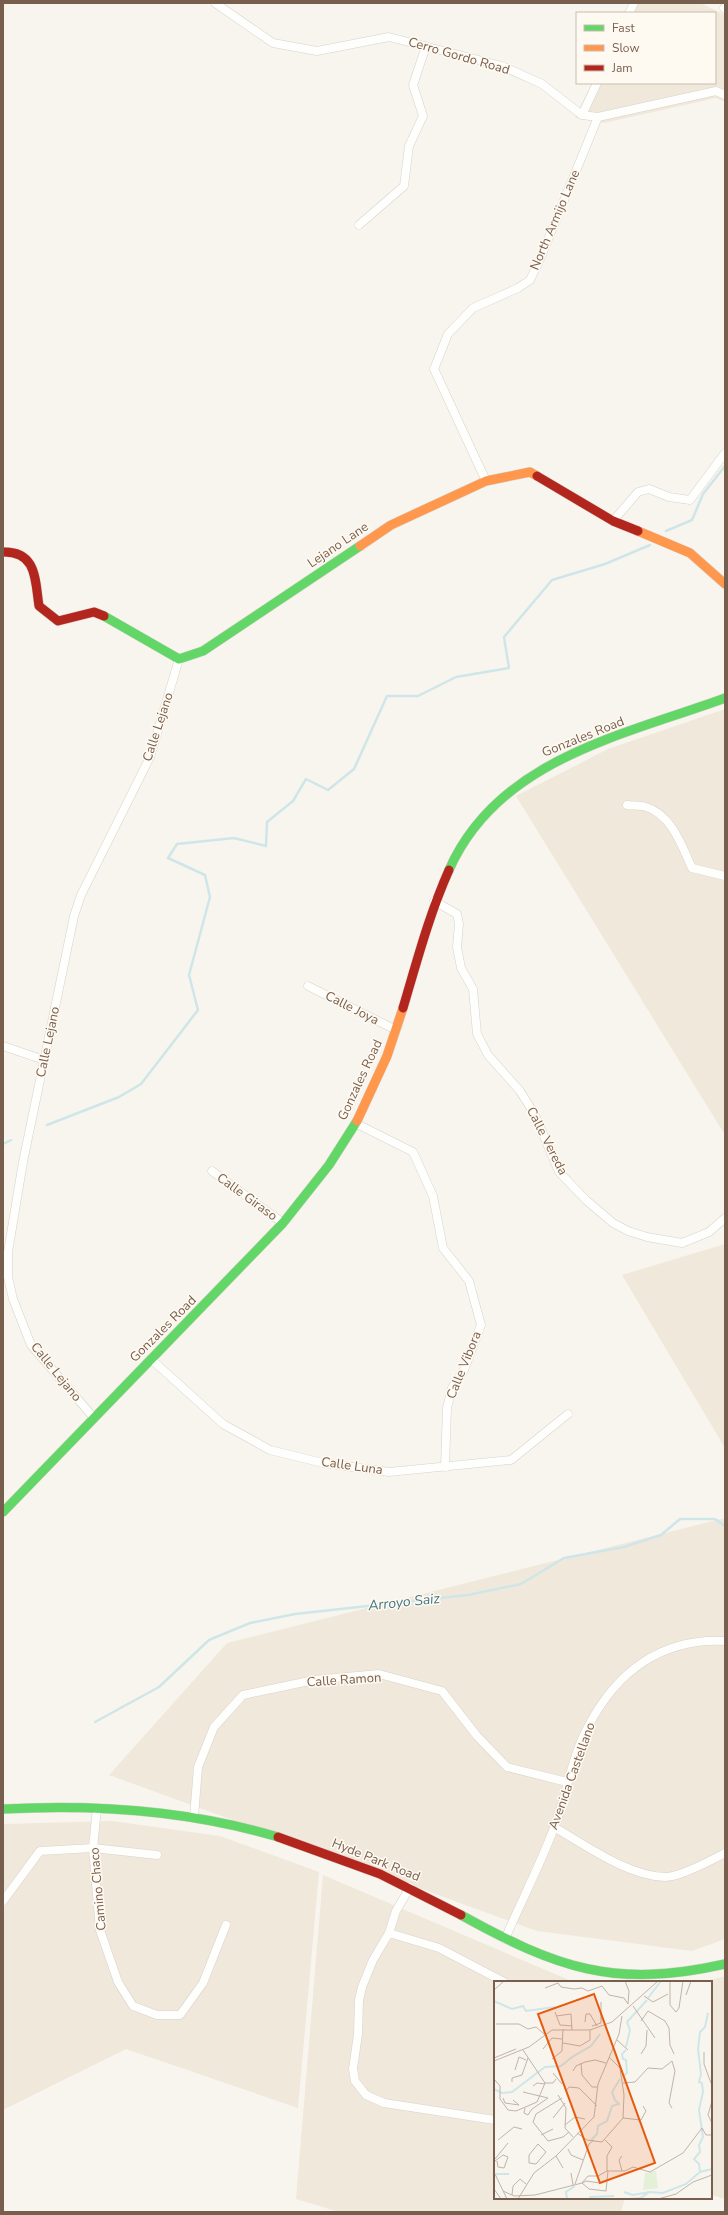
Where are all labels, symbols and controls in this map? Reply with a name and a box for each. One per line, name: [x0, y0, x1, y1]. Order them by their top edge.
legend: [576, 12, 716, 84]
text: Fast: [612, 20, 635, 36]
street label: Cerro Gordo Road: [406, 33, 512, 79]
text: Slow: [612, 40, 640, 56]
text: Jam: [611, 60, 633, 76]
street label: North Armijo Lane: [526, 167, 584, 273]
street label: Lejano Lane: [304, 518, 372, 572]
street label: Calle Lejano: [138, 690, 178, 764]
street label: Gonzales Road: [539, 712, 627, 762]
street label: Calle Joya: [322, 987, 382, 1029]
street label: Calle Lejano: [32, 1005, 64, 1079]
street label: Gonzales Road: [333, 1037, 387, 1123]
street label: Calle Vereda: [522, 1104, 572, 1178]
street label: Calle Giraso: [213, 1169, 281, 1225]
street label: Gonzales Road: [126, 1292, 200, 1366]
street label: Calle Vibora: [442, 1328, 486, 1402]
street label: Calle Lejano: [26, 1338, 86, 1406]
street label: Calle Luna: [320, 1453, 384, 1479]
water label: Arroyo Saiz: [366, 1589, 441, 1615]
street label: Calle Ramon: [306, 1668, 382, 1692]
street label: Avenida Castellano: [544, 1720, 600, 1832]
street label: Hyde Park Road: [329, 1834, 423, 1886]
street label: Camino Chaco: [85, 1847, 111, 1931]
inset map: [494, 1981, 712, 2199]

